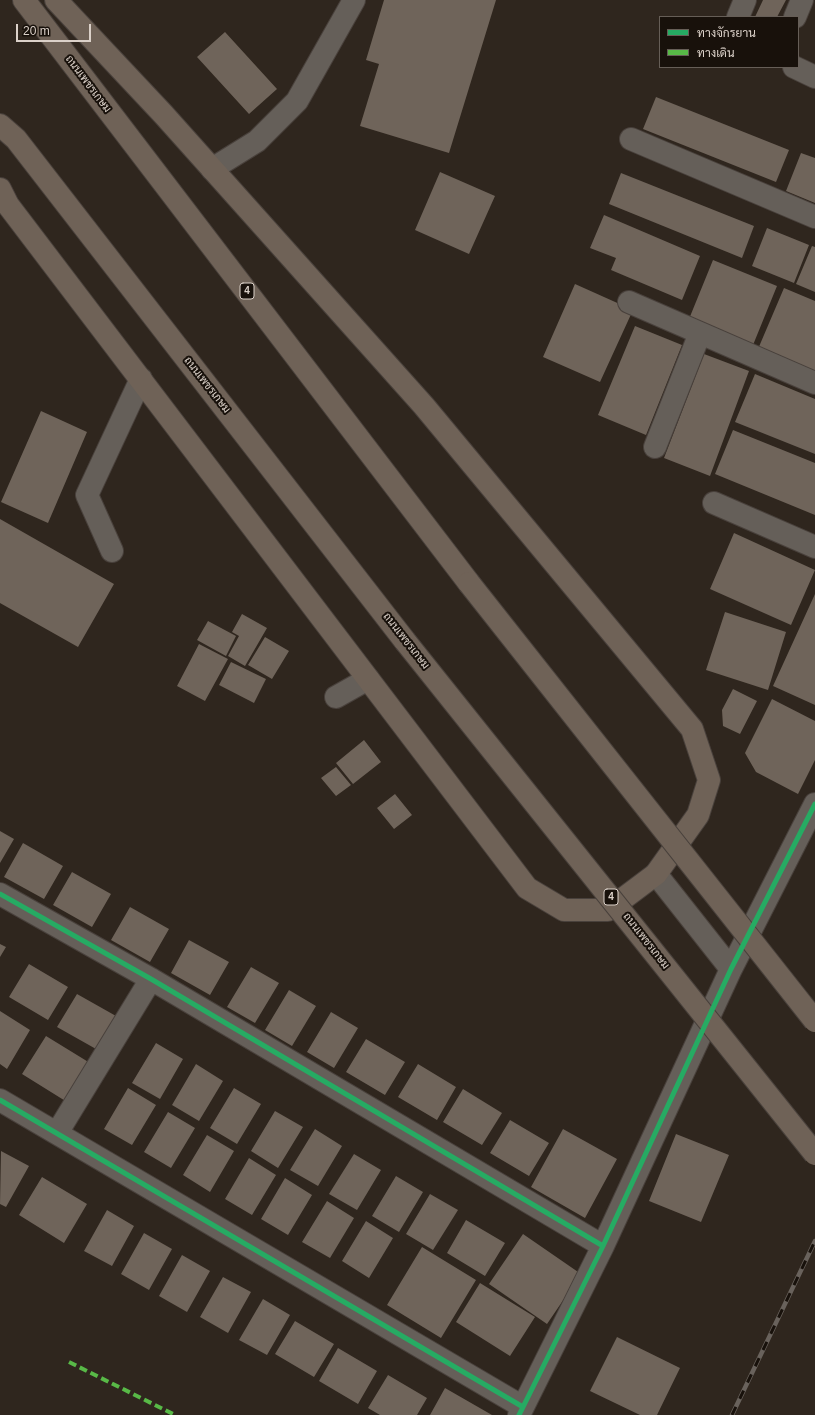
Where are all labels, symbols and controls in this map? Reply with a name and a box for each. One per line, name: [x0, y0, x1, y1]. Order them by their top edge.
scale bar: [18, 16, 93, 42]
legend: [659, 16, 799, 68]
text: 20 m: [23, 24, 50, 38]
text: ทางจักรยาน: [697, 26, 756, 40]
text: ทางเดิน: [697, 46, 735, 60]
street label: ถนนเพชรเกษม: [62, 53, 114, 115]
road number: 4: [240, 283, 254, 299]
street label: ถนนเพชรเกษม: [181, 354, 233, 416]
street label: ถนนเพชรเกษม: [380, 610, 432, 672]
road number: 4: [604, 889, 618, 905]
street label: ถนนเพชรเกษม: [620, 910, 672, 972]

